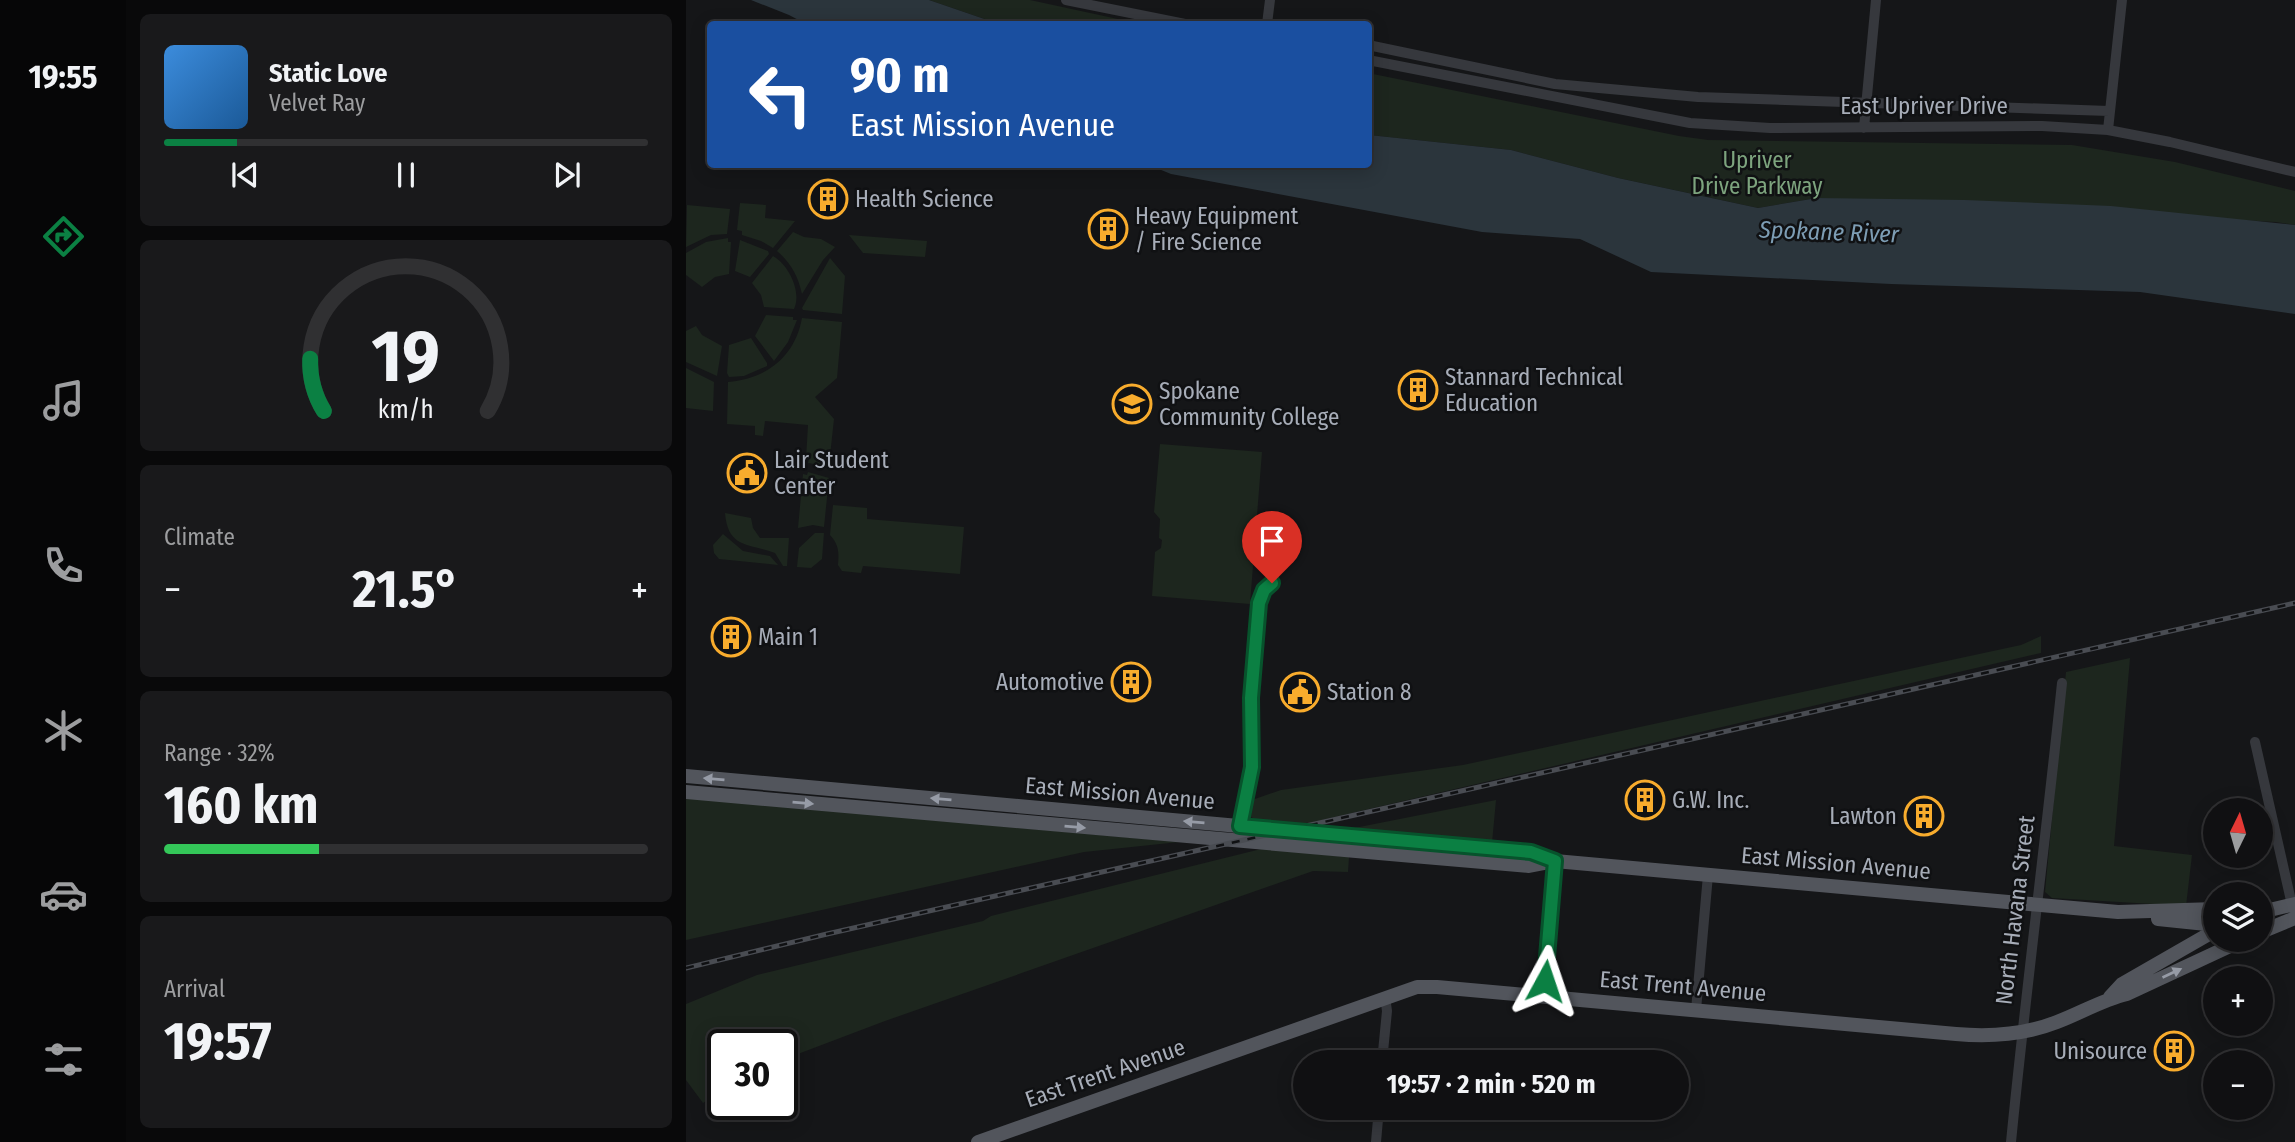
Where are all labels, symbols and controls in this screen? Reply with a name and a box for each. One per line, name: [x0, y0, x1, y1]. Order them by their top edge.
text: 90 m: [850, 46, 950, 105]
icon: left: [735, 49, 826, 140]
text: 19:55: [29, 58, 97, 96]
text: Static Love: [269, 58, 387, 89]
text: Velvet Ray: [269, 89, 365, 117]
street label: East Upriver Drive: [1840, 92, 2008, 120]
text: East Mission Avenue: [850, 106, 1115, 144]
park label: Upriver Drive Parkway: [1692, 146, 1823, 200]
icon: previous: [226, 156, 264, 194]
icon: pause: [387, 156, 425, 194]
icon: next: [548, 156, 586, 194]
building icon: Health Science: [807, 178, 849, 220]
place label: Health Science: [855, 185, 994, 213]
place label: Heavy Equipment / Fire Science: [1135, 202, 1299, 256]
building icon: Heavy Equipment / Fire Science: [1087, 208, 1129, 250]
icon: directions: [39, 212, 88, 261]
water label: Spokane River: [1758, 216, 1900, 248]
text: 19: [372, 314, 440, 401]
place label: Stannard Technical Education: [1445, 363, 1623, 417]
building icon: Stannard Technical Education: [1397, 369, 1439, 411]
icon: music: [39, 376, 88, 425]
place label: Spokane Community College: [1159, 377, 1339, 431]
school or university icon: Spokane Community College: [1111, 383, 1153, 425]
text: km/h: [378, 395, 434, 425]
place label: Lair Student Center: [774, 446, 889, 500]
public building icon: Lair Student Center: [726, 452, 768, 494]
pin: [1242, 511, 1302, 583]
icon: arrive: [1253, 522, 1291, 560]
text: Climate: [164, 523, 235, 551]
icon: phone: [39, 541, 88, 590]
text: 21.5°: [352, 558, 459, 621]
text: −: [164, 567, 181, 613]
text: +: [631, 567, 648, 613]
building icon: Main 1: [710, 616, 752, 658]
place label: Main 1: [758, 623, 818, 651]
building icon: Automotive: [1110, 661, 1152, 703]
place label: Automotive: [996, 668, 1104, 696]
public building icon: Station 8: [1279, 671, 1321, 713]
place label: Station 8: [1327, 678, 1411, 706]
icon: climate: [39, 706, 88, 755]
text: Range · 32%: [164, 739, 275, 767]
street label: East Mission Avenue: [1024, 771, 1216, 815]
one-way arrow: [703, 773, 725, 784]
text: 160 km: [164, 774, 319, 837]
building icon: G.W. Inc.: [1624, 779, 1666, 821]
place label: G.W. Inc.: [1672, 786, 1749, 814]
one-way arrow: [929, 794, 951, 805]
building icon: Lawton: [1903, 795, 1945, 837]
one-way arrow: [792, 798, 814, 809]
north arrow: [2203, 798, 2273, 868]
map controls: [2203, 798, 2273, 1120]
place label: Lawton: [1829, 802, 1897, 830]
street label: North Havana Street: [1989, 813, 2041, 1006]
one-way arrow: [1183, 816, 1205, 827]
one-way arrow: [1064, 821, 1086, 832]
street label: East Mission Avenue: [1740, 841, 1932, 885]
icon: car: [39, 870, 88, 919]
button: layers: [2203, 882, 2273, 952]
position arrow: [1508, 944, 1582, 1018]
street label: East Trent Avenue: [1598, 965, 1768, 1007]
button: +: [2203, 966, 2273, 1036]
one-way arrow: [2162, 967, 2182, 979]
text: Arrival: [164, 975, 225, 1003]
text: 19:57: [164, 1010, 272, 1073]
speed limit sign: 30: [707, 1029, 798, 1120]
building icon: Unisource: [2153, 1030, 2195, 1072]
street label: East Trent Avenue: [1021, 1033, 1189, 1113]
icon: filters: [39, 1035, 88, 1084]
place label: Unisource: [2053, 1037, 2147, 1065]
button: −: [2203, 1050, 2273, 1120]
text: 19:57 · 2 min · 520 m: [1387, 1069, 1595, 1100]

